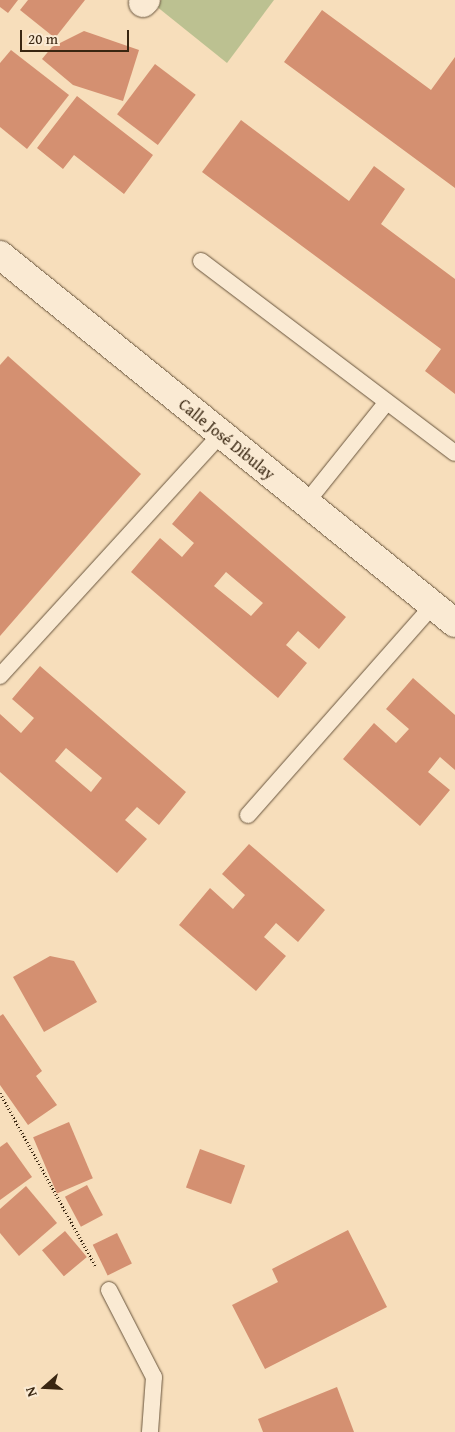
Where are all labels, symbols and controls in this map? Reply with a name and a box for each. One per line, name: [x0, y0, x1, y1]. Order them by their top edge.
scale bar: [22, 20, 131, 52]
text: 20 m: [28, 28, 58, 49]
street label: Calle José Dibulay: [175, 394, 279, 484]
north arrow: [20, 1362, 70, 1412]
text: N: [20, 1384, 42, 1400]

